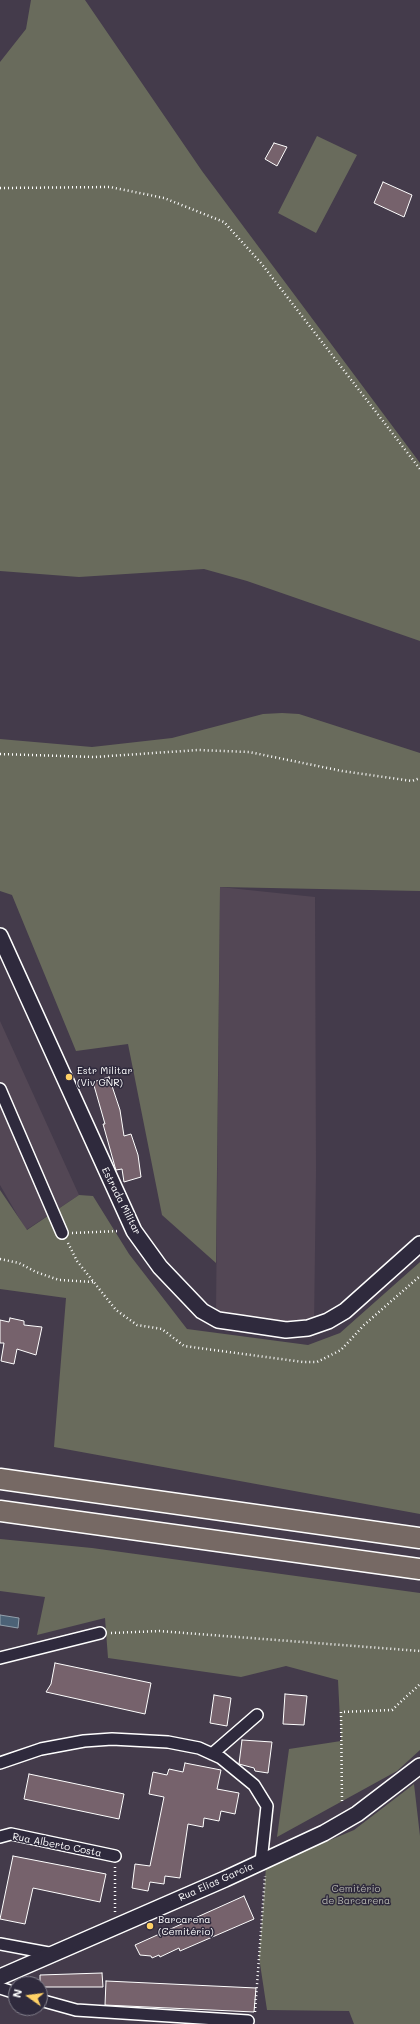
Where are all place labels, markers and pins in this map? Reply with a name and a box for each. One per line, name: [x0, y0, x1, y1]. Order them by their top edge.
place label: Estr Militar (Viv GNR): [77, 1065, 132, 1088]
marker: Estr Militar (Viv GNR): [64, 1072, 74, 1082]
place label: Barcarena (Cemitério): [158, 1914, 214, 1938]
marker: Barcarena (Cemitério): [145, 1921, 155, 1931]

